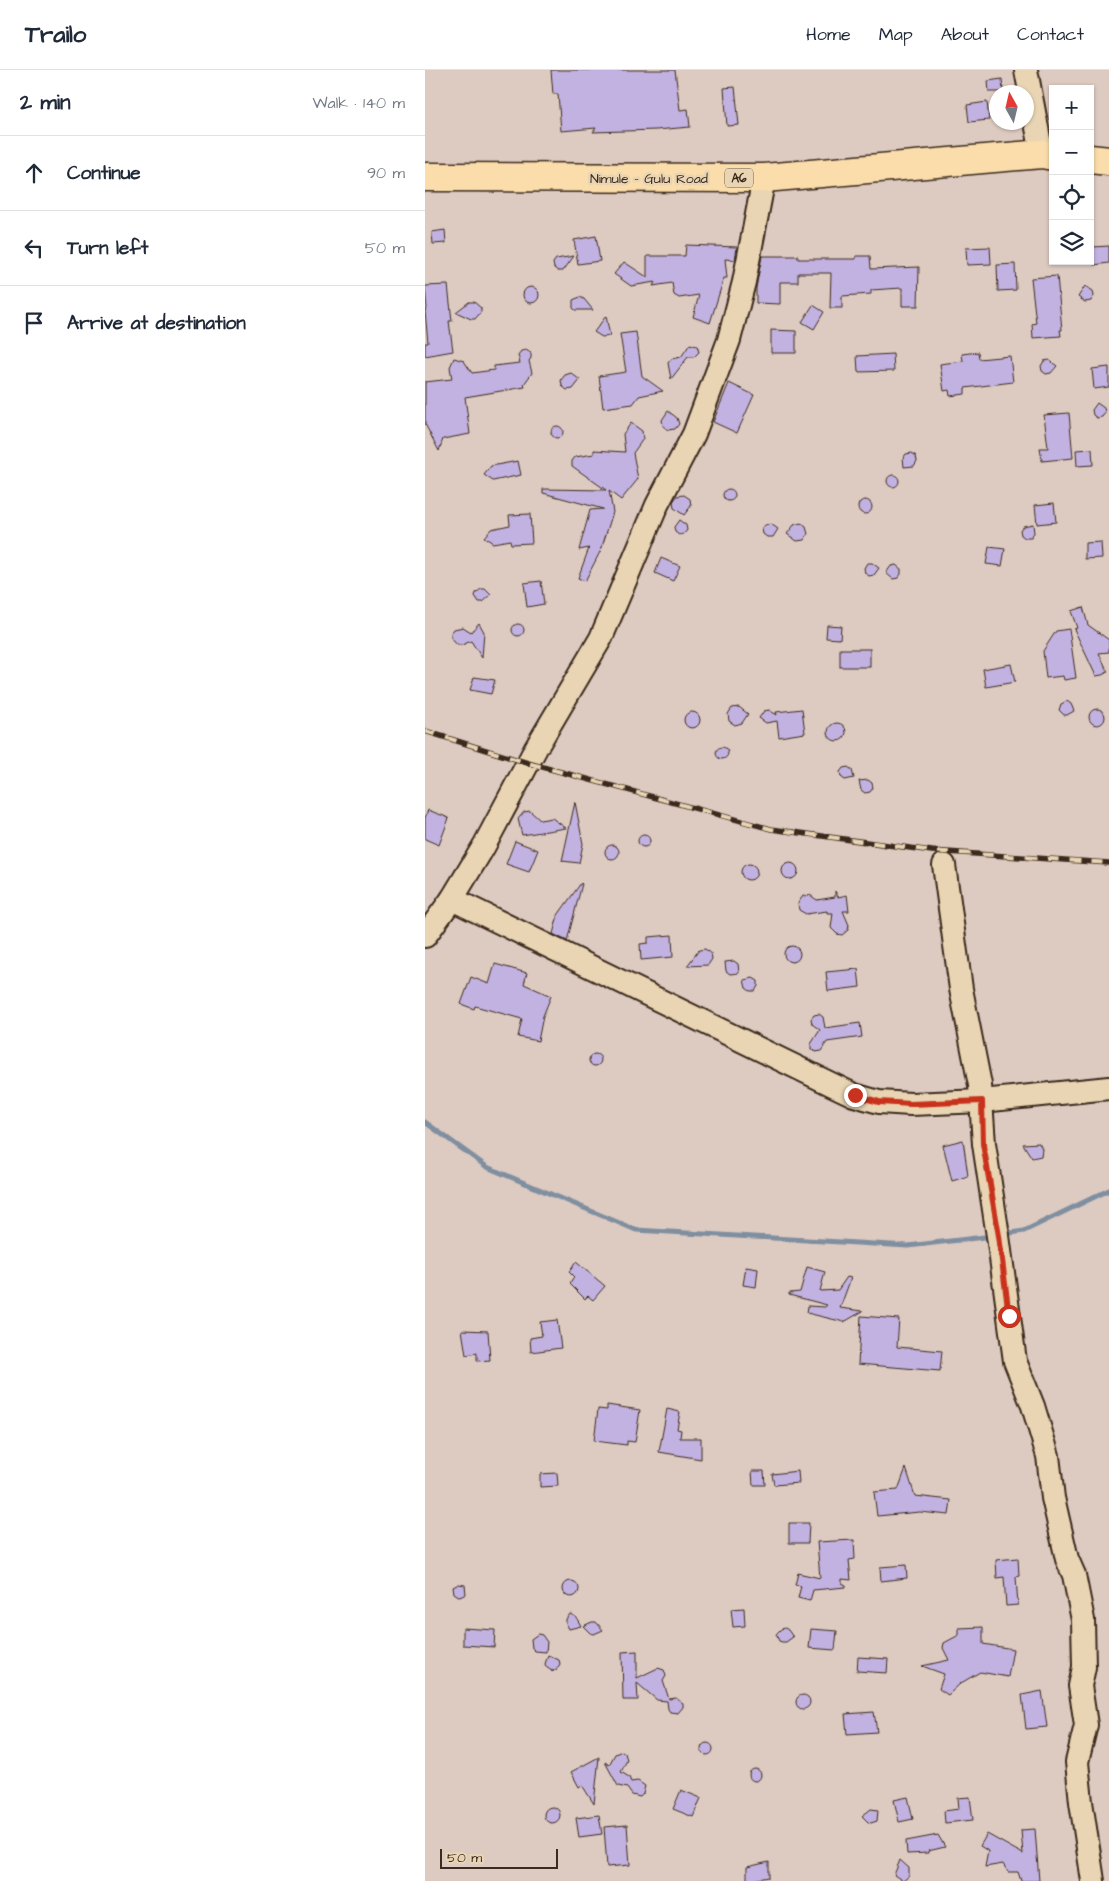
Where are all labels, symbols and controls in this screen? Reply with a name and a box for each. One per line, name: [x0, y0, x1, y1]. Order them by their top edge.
text: Trailo: [25, 18, 86, 52]
text: Home: [806, 22, 851, 47]
text: Map: [879, 22, 913, 47]
text: About: [941, 22, 989, 47]
text: Contact: [1017, 22, 1084, 47]
north arrow: [989, 85, 1034, 130]
map controls: [1049, 85, 1094, 265]
button: +: [1049, 85, 1094, 130]
text: 2 min: [20, 88, 70, 117]
text: Walk · 140 m: [313, 92, 405, 114]
button: −: [1049, 130, 1094, 175]
icon: ahead: [20, 159, 48, 187]
text: Continue: [67, 160, 141, 187]
text: 90 m: [367, 162, 405, 184]
street label: Nimule - Gulu Road: [590, 169, 708, 189]
road number: A6: [725, 169, 753, 188]
button: locate: [1049, 175, 1094, 220]
button: layers: [1049, 220, 1094, 265]
icon: left: [20, 234, 48, 262]
text: Turn left: [67, 235, 148, 262]
text: 50 m: [365, 237, 405, 259]
icon: arrive: [20, 309, 48, 337]
text: Arrive at destination: [67, 310, 246, 337]
route end: [844, 1084, 867, 1107]
route start: [998, 1305, 1021, 1328]
scale bar: [440, 1846, 557, 1869]
text: 50 m: [447, 1848, 482, 1868]

